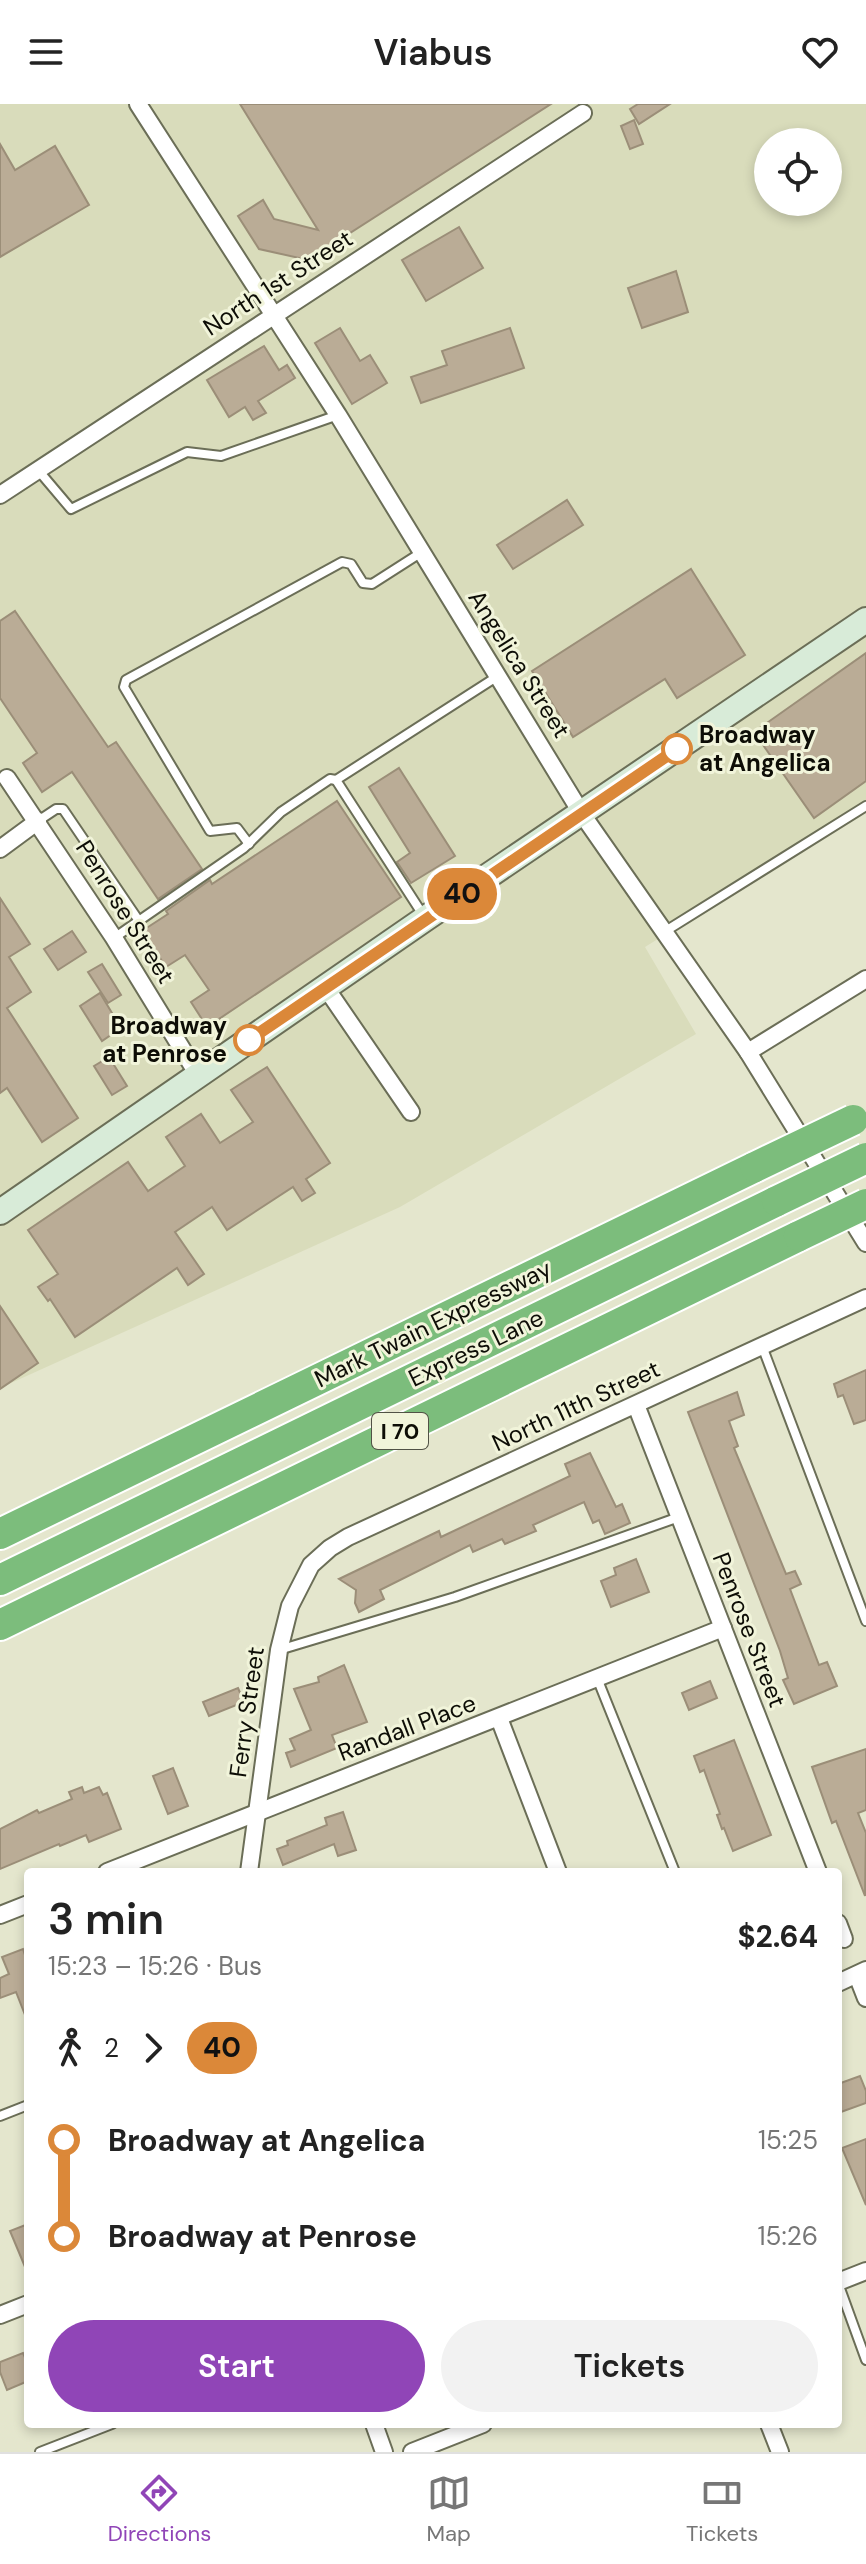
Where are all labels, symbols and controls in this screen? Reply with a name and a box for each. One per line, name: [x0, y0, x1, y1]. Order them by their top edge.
text: Viabus: [373, 29, 493, 76]
icon: menu: [24, 30, 68, 74]
icon: heart: [798, 30, 842, 74]
map controls: [754, 128, 842, 216]
button: locate: [754, 128, 842, 216]
street label: North 1st Street: [197, 223, 358, 342]
street label: Angelica Street: [462, 584, 577, 743]
place label: Broadway at Angelica: [699, 719, 831, 778]
marker: Broadway at Angelica: [662, 734, 692, 764]
street label: Penrose Street: [69, 834, 182, 989]
line badge: 40: [426, 868, 498, 920]
text: 40: [443, 875, 481, 912]
place label: Broadway at Penrose: [102, 1010, 228, 1069]
marker: Broadway at Penrose: [234, 1025, 264, 1055]
street label: Mark Twain Expressway: [309, 1253, 556, 1394]
street label: Express Lane: [403, 1302, 548, 1394]
street label: North 11th Street: [487, 1353, 665, 1458]
road number: I 70: [372, 1413, 428, 1449]
street label: Penrose Street: [706, 1548, 793, 1712]
street label: Ferry Street: [222, 1645, 271, 1779]
street label: Randall Place: [333, 1687, 480, 1768]
text: 3 min: [48, 1890, 164, 1948]
text: $2.64: [737, 1917, 818, 1956]
text: 15:23 – 15:26 · Bus: [48, 1949, 262, 1983]
icon: walk: [48, 2026, 92, 2070]
icon: forward: [131, 2026, 175, 2070]
text: 40: [203, 2029, 241, 2066]
text: 2: [104, 2031, 119, 2065]
text: Broadway at Angelica: [108, 2121, 425, 2160]
text: 15:25: [758, 2123, 818, 2157]
text: Broadway at Penrose: [108, 2217, 417, 2256]
text: 15:26: [757, 2219, 818, 2253]
button: Start: [48, 2320, 425, 2412]
button: Tickets: [441, 2320, 818, 2412]
tab: Directions: [108, 2471, 211, 2548]
tab: Map: [426, 2471, 471, 2548]
tab: Tickets: [686, 2471, 758, 2548]

